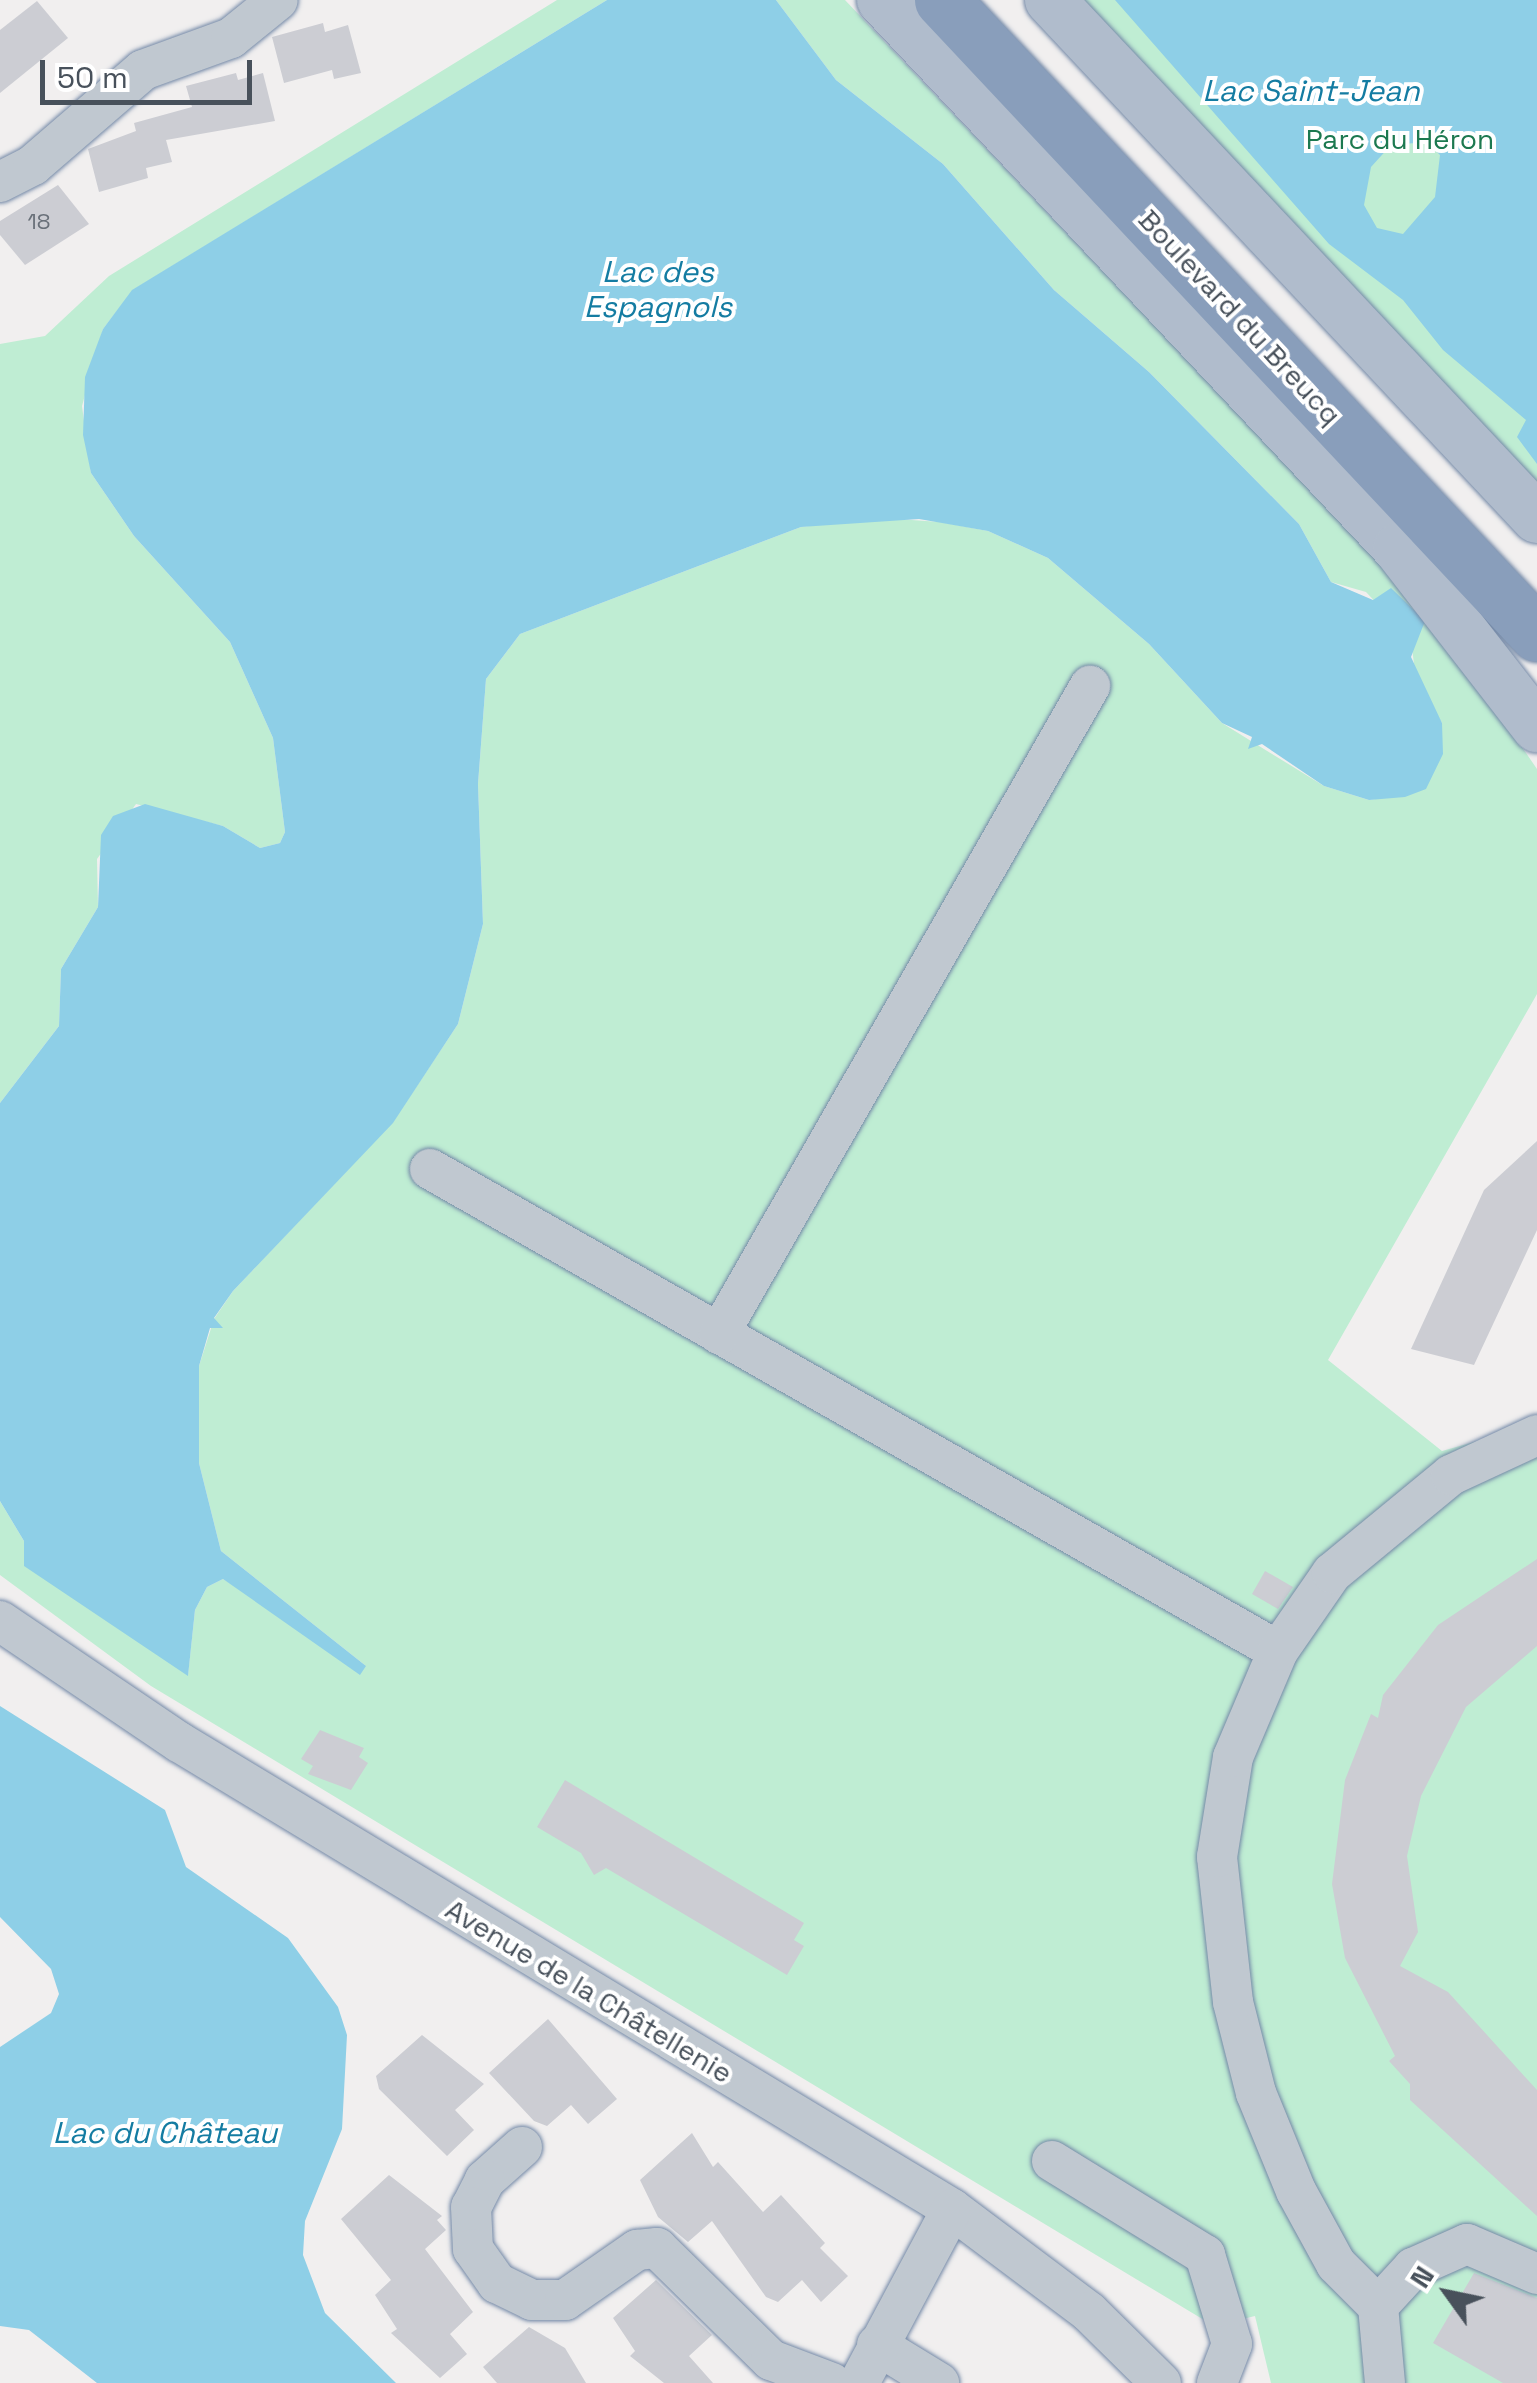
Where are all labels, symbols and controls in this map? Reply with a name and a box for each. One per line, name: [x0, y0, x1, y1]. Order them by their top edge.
scale bar: [45, 40, 258, 102]
text: 50 m: [57, 58, 128, 97]
water label: Lac Saint-Jean: [1202, 73, 1420, 109]
park label: Parc du Héron: [1306, 122, 1494, 156]
street label: Boulevard du Breucq: [1132, 203, 1348, 431]
house number: 18: [28, 209, 50, 235]
water label: Lac des Espagnols: [584, 254, 732, 324]
street label: Avenue de la Châtellenie: [440, 1892, 738, 2090]
water label: Lac du Château: [53, 2115, 277, 2151]
north arrow: [1397, 2243, 1497, 2343]
text: N: [1402, 2259, 1442, 2294]

